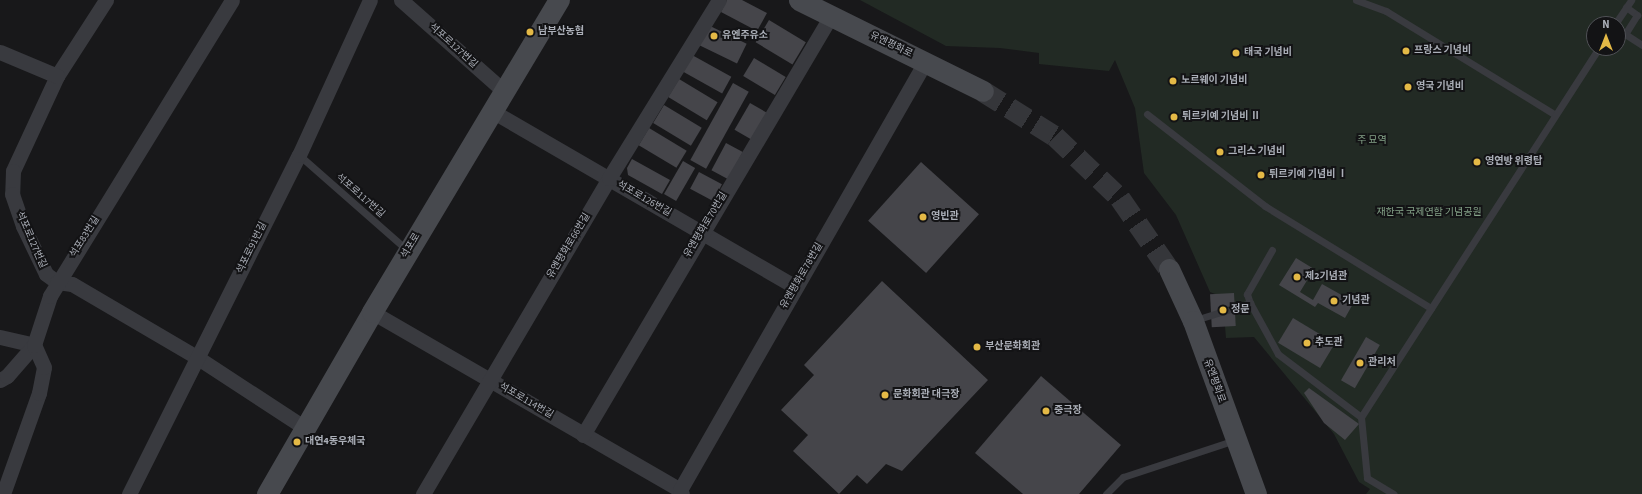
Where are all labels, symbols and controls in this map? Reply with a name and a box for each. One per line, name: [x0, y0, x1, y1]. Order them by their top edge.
north arrow: [1586, 16, 1626, 56]
text: N: [1602, 17, 1610, 32]
street label: 석포로127번길: [426, 21, 480, 71]
place label: 남부산농협: [538, 26, 584, 38]
marker: 남부산농협: [525, 27, 535, 37]
place label: 유엔주유소: [722, 30, 768, 42]
street label: 유엔평화로: [868, 30, 914, 60]
marker: 유엔주유소: [709, 31, 719, 41]
place label: 프랑스 기념비: [1414, 45, 1471, 57]
marker: 프랑스 기념비: [1401, 46, 1411, 56]
place label: 태국 기념비: [1244, 47, 1292, 59]
marker: 태국 기념비: [1231, 48, 1241, 58]
place label: 노르웨이 기념비: [1181, 75, 1247, 87]
marker: 노르웨이 기념비: [1168, 76, 1178, 86]
place label: 영국 기념비: [1416, 81, 1464, 93]
marker: 영국 기념비: [1403, 82, 1413, 92]
place label: 튀르키예 기념비 Ⅱ: [1182, 111, 1260, 123]
marker: 튀르키예 기념비 Ⅱ: [1169, 112, 1179, 122]
park label: 주 묘역: [1357, 135, 1387, 147]
place label: 그리스 기념비: [1228, 146, 1285, 158]
marker: 그리스 기념비: [1215, 147, 1225, 157]
place label: 영연방 위령탑: [1485, 156, 1542, 168]
marker: 영연방 위령탑: [1472, 157, 1482, 167]
place label: 튀르키예 기념비 Ⅰ: [1269, 169, 1347, 181]
marker: 튀르키예 기념비 Ⅰ: [1256, 170, 1266, 180]
street label: 석포로117번길: [333, 171, 387, 221]
street label: 석포로126번길: [615, 179, 673, 219]
street label: 유엔평화로70번길: [682, 190, 730, 260]
park label: 재한국 국제연합 기념공원: [1376, 207, 1482, 219]
street label: 석포로127번길: [13, 210, 49, 270]
street label: 유엔평화로66번길: [545, 211, 593, 281]
place label: 영빈관: [931, 211, 959, 223]
marker: 영빈관: [918, 212, 928, 222]
street label: 석포83번길: [68, 214, 102, 260]
street label: 석포로91번길: [234, 220, 270, 276]
street label: 석포로: [399, 231, 423, 261]
street label: 유엔평화로78번길: [778, 241, 826, 311]
place label: 제2기념관: [1305, 271, 1347, 283]
marker: 제2기념관: [1292, 272, 1302, 282]
place label: 기념관: [1342, 295, 1370, 307]
marker: 기념관: [1329, 296, 1339, 306]
place label: 정문: [1231, 304, 1249, 316]
marker: 정문: [1218, 305, 1228, 315]
place label: 추도관: [1315, 337, 1343, 349]
marker: 추도관: [1302, 338, 1312, 348]
place label: 부산문화회관: [985, 341, 1040, 353]
marker: 부산문화회관: [972, 342, 982, 352]
street label: 유엔평화로: [1200, 357, 1228, 405]
place label: 관리처: [1368, 357, 1396, 369]
marker: 관리처: [1355, 358, 1365, 368]
street label: 석포로114번길: [497, 381, 555, 421]
place label: 문화회관 대극장: [893, 389, 959, 401]
marker: 문화회관 대극장: [880, 390, 890, 400]
place label: 중극장: [1054, 405, 1082, 417]
marker: 중극장: [1041, 406, 1051, 416]
place label: 대연4동우체국: [305, 436, 365, 448]
marker: 대연4동우체국: [292, 437, 302, 447]

